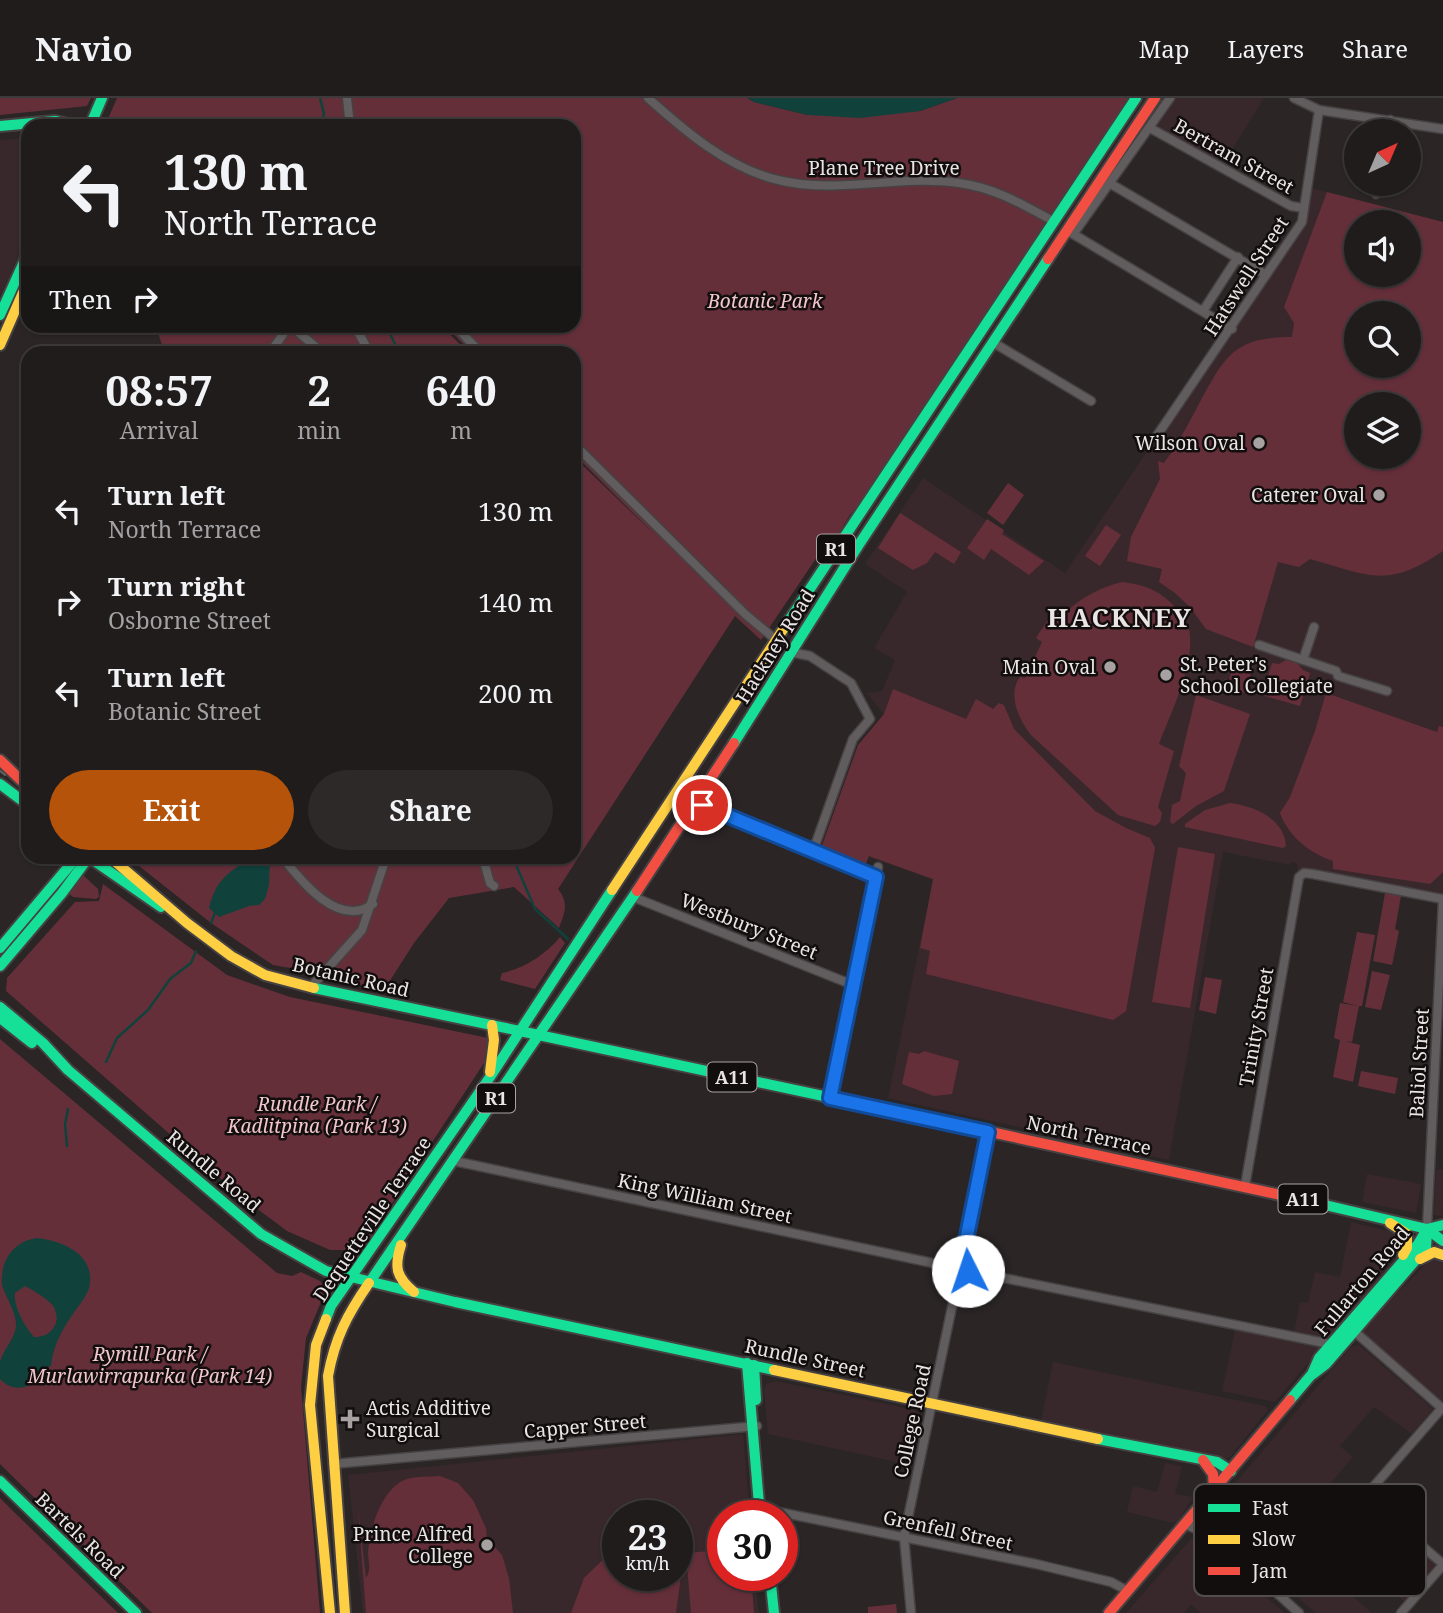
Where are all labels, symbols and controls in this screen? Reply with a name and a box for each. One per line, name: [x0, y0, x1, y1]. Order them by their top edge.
text: Navio: [35, 26, 133, 71]
text: Map: [1139, 32, 1190, 65]
text: Layers: [1228, 32, 1304, 65]
text: Share: [1342, 32, 1408, 65]
street label: Bertram Street: [1169, 112, 1299, 200]
north arrow: [1344, 119, 1421, 196]
map controls: [1344, 119, 1421, 469]
text: 130 m: [164, 138, 308, 204]
icon: left: [49, 147, 140, 238]
street label: Plane Tree Drive: [808, 155, 960, 181]
text: North Terrace: [164, 201, 377, 244]
button: sound: [1344, 210, 1421, 287]
street label: Hatswell Street: [1198, 211, 1294, 341]
icon: right: [126, 280, 164, 318]
text: Then: [49, 281, 112, 317]
park label: Botanic Park: [706, 288, 824, 314]
button: search: [1344, 301, 1421, 378]
text: 08:57: [105, 361, 213, 418]
text: 2: [307, 361, 331, 418]
text: 640: [425, 361, 497, 418]
button: layers: [1344, 392, 1421, 469]
text: Arrival: [120, 414, 198, 446]
text: min: [297, 414, 341, 446]
text: m: [450, 414, 472, 446]
place label: Wilson Oval: [1135, 430, 1245, 456]
marker: Wilson Oval: [1251, 435, 1267, 451]
text: Turn left: [108, 477, 225, 513]
place label: Caterer Oval: [1251, 482, 1365, 508]
marker: Caterer Oval: [1371, 487, 1387, 503]
icon: left: [49, 492, 87, 530]
text: 130 m: [478, 493, 553, 529]
text: North Terrace: [108, 513, 261, 545]
road number: R1: [817, 534, 855, 564]
text: Turn right: [108, 568, 245, 604]
icon: right: [49, 583, 87, 621]
text: 140 m: [478, 584, 553, 620]
street label: Hackney Road: [729, 584, 821, 708]
district label: HACKNEY: [1047, 599, 1193, 635]
text: Osborne Street: [108, 604, 271, 636]
place label: St. Peter's School Collegiate: [1180, 651, 1333, 699]
place label: Main Oval: [1003, 654, 1096, 680]
text: Turn left: [108, 659, 225, 695]
marker: Main Oval: [1102, 659, 1118, 675]
marker: St. Peter's School Collegiate: [1158, 667, 1174, 683]
icon: left: [49, 674, 87, 712]
text: 200 m: [478, 675, 553, 711]
text: Botanic Street: [108, 695, 261, 727]
button: Exit: [49, 770, 294, 850]
button: Share: [308, 770, 553, 850]
pin: [672, 775, 732, 835]
icon: arrive: [683, 786, 721, 824]
street label: Westbury Street: [677, 887, 822, 965]
street label: Botanic Road: [290, 951, 412, 1003]
street label: Trinity Street: [1233, 965, 1279, 1089]
street label: Baliol Street: [1403, 1007, 1435, 1119]
road number: A11: [708, 1062, 756, 1092]
road number: R1: [477, 1084, 515, 1113]
park label: Rundle Park / Kadlitpina (Park 13): [226, 1091, 407, 1139]
street label: North Terrace: [1024, 1109, 1154, 1161]
street label: Rundle Road: [162, 1124, 267, 1218]
street label: Dequetteville Terrace: [307, 1131, 437, 1307]
street label: King William Street: [616, 1167, 795, 1229]
road number: A11: [1278, 1184, 1328, 1214]
street label: Fullarton Road: [1309, 1221, 1416, 1341]
position arrow: [931, 1234, 1005, 1308]
street label: Rundle Street: [742, 1333, 868, 1384]
park label: Rymill Park / Murlawirrapurka (Park 14): [27, 1341, 273, 1389]
street label: College Road: [887, 1361, 937, 1480]
place label: Actis Additive Surgical: [366, 1395, 491, 1443]
street label: Capper Street: [523, 1408, 648, 1444]
marker: Actis Additive Surgical: [340, 1409, 360, 1429]
legend: [1194, 1484, 1426, 1596]
street label: Bartels Road: [30, 1486, 130, 1584]
text: Fast: [1252, 1495, 1289, 1521]
speed limit sign: 30: [707, 1500, 798, 1591]
street label: Grenfell Street: [881, 1504, 1015, 1556]
text: 23: [628, 1513, 667, 1560]
place label: Prince Alfred College: [353, 1521, 473, 1569]
text: Slow: [1252, 1526, 1296, 1552]
marker: Prince Alfred College: [479, 1537, 495, 1553]
text: km/h: [625, 1551, 670, 1575]
text: Jam: [1251, 1558, 1287, 1584]

